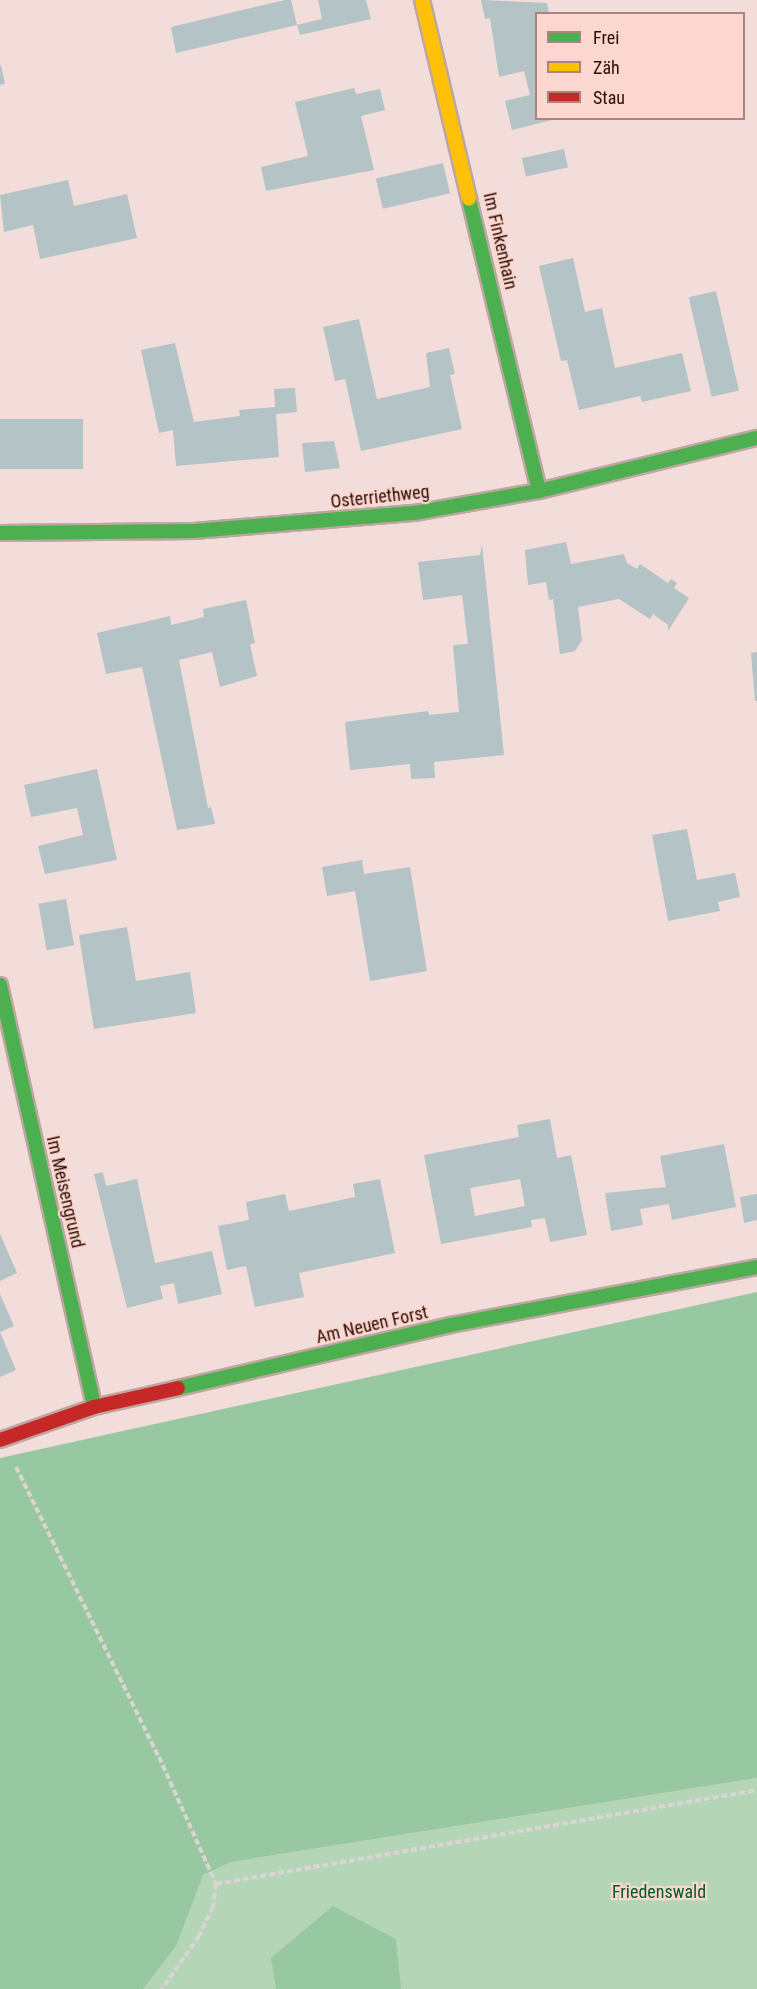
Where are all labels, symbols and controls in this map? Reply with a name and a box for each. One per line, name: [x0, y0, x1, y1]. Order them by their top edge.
legend: [535, 12, 745, 120]
text: Frei: [593, 27, 619, 48]
text: Zäh: [593, 57, 620, 78]
text: Stau: [593, 87, 625, 108]
street label: Im Finkenhain: [478, 190, 522, 292]
street label: Osterriethweg: [329, 481, 431, 513]
street label: Im Meisengrund: [42, 1134, 88, 1250]
street label: Am Neuen Forst: [314, 1302, 430, 1348]
park label: Friedenswald: [612, 1881, 706, 1903]

